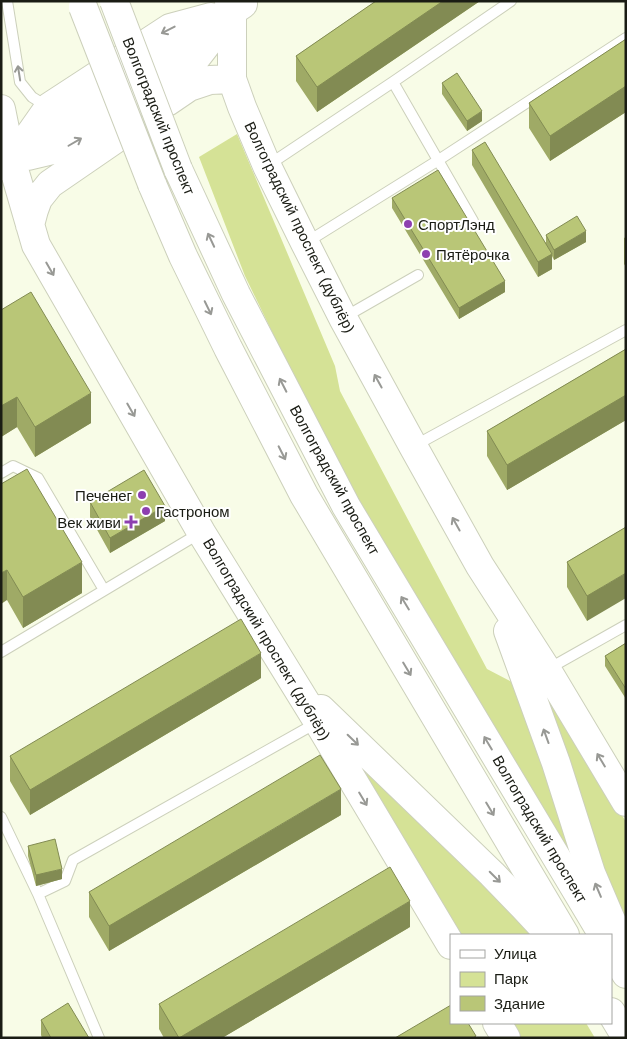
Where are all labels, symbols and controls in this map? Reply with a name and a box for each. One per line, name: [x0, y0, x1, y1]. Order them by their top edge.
one-way arrow: [161, 25, 176, 35]
street label: Волгоградский проспект: [120, 35, 198, 197]
one-way arrow: [13, 65, 23, 81]
street label: Волгоградский проспект (дублёр): [241, 119, 359, 335]
one-way arrow: [67, 137, 81, 147]
place label: СпортЛэнд: [418, 216, 495, 233]
marker: СпортЛэнд: [402, 218, 414, 230]
one-way arrow: [205, 233, 215, 248]
place label: Пятёрочка: [436, 246, 510, 263]
marker: Пятёрочка: [420, 248, 432, 260]
one-way arrow: [45, 261, 55, 276]
one-way arrow: [204, 300, 213, 315]
one-way arrow: [373, 374, 383, 389]
one-way arrow: [278, 378, 288, 393]
one-way arrow: [126, 402, 136, 417]
street label: Волгоградский проспект: [287, 402, 383, 558]
one-way arrow: [277, 445, 287, 460]
place label: Печенег: [75, 487, 133, 504]
marker: Печенег: [136, 489, 148, 501]
place label: Гастроном: [156, 503, 230, 520]
marker: Гастроном: [140, 505, 152, 517]
place label: Век живи: [57, 514, 121, 531]
marker: Век живи: [125, 516, 137, 528]
one-way arrow: [451, 517, 461, 531]
street label: Волгоградский проспект (дублёр): [200, 535, 334, 743]
one-way arrow: [400, 597, 410, 611]
one-way arrow: [402, 662, 412, 676]
one-way arrow: [541, 729, 550, 744]
one-way arrow: [347, 734, 360, 746]
one-way arrow: [483, 736, 493, 751]
street label: Волгоградский проспект: [489, 752, 591, 906]
one-way arrow: [595, 753, 605, 767]
one-way arrow: [359, 791, 369, 805]
one-way arrow: [485, 801, 495, 816]
one-way arrow: [489, 871, 502, 883]
one-way arrow: [593, 883, 602, 898]
legend: [450, 934, 612, 1024]
text: Улица: [494, 945, 537, 962]
text: Парк: [494, 970, 528, 987]
text: Здание: [494, 995, 545, 1012]

